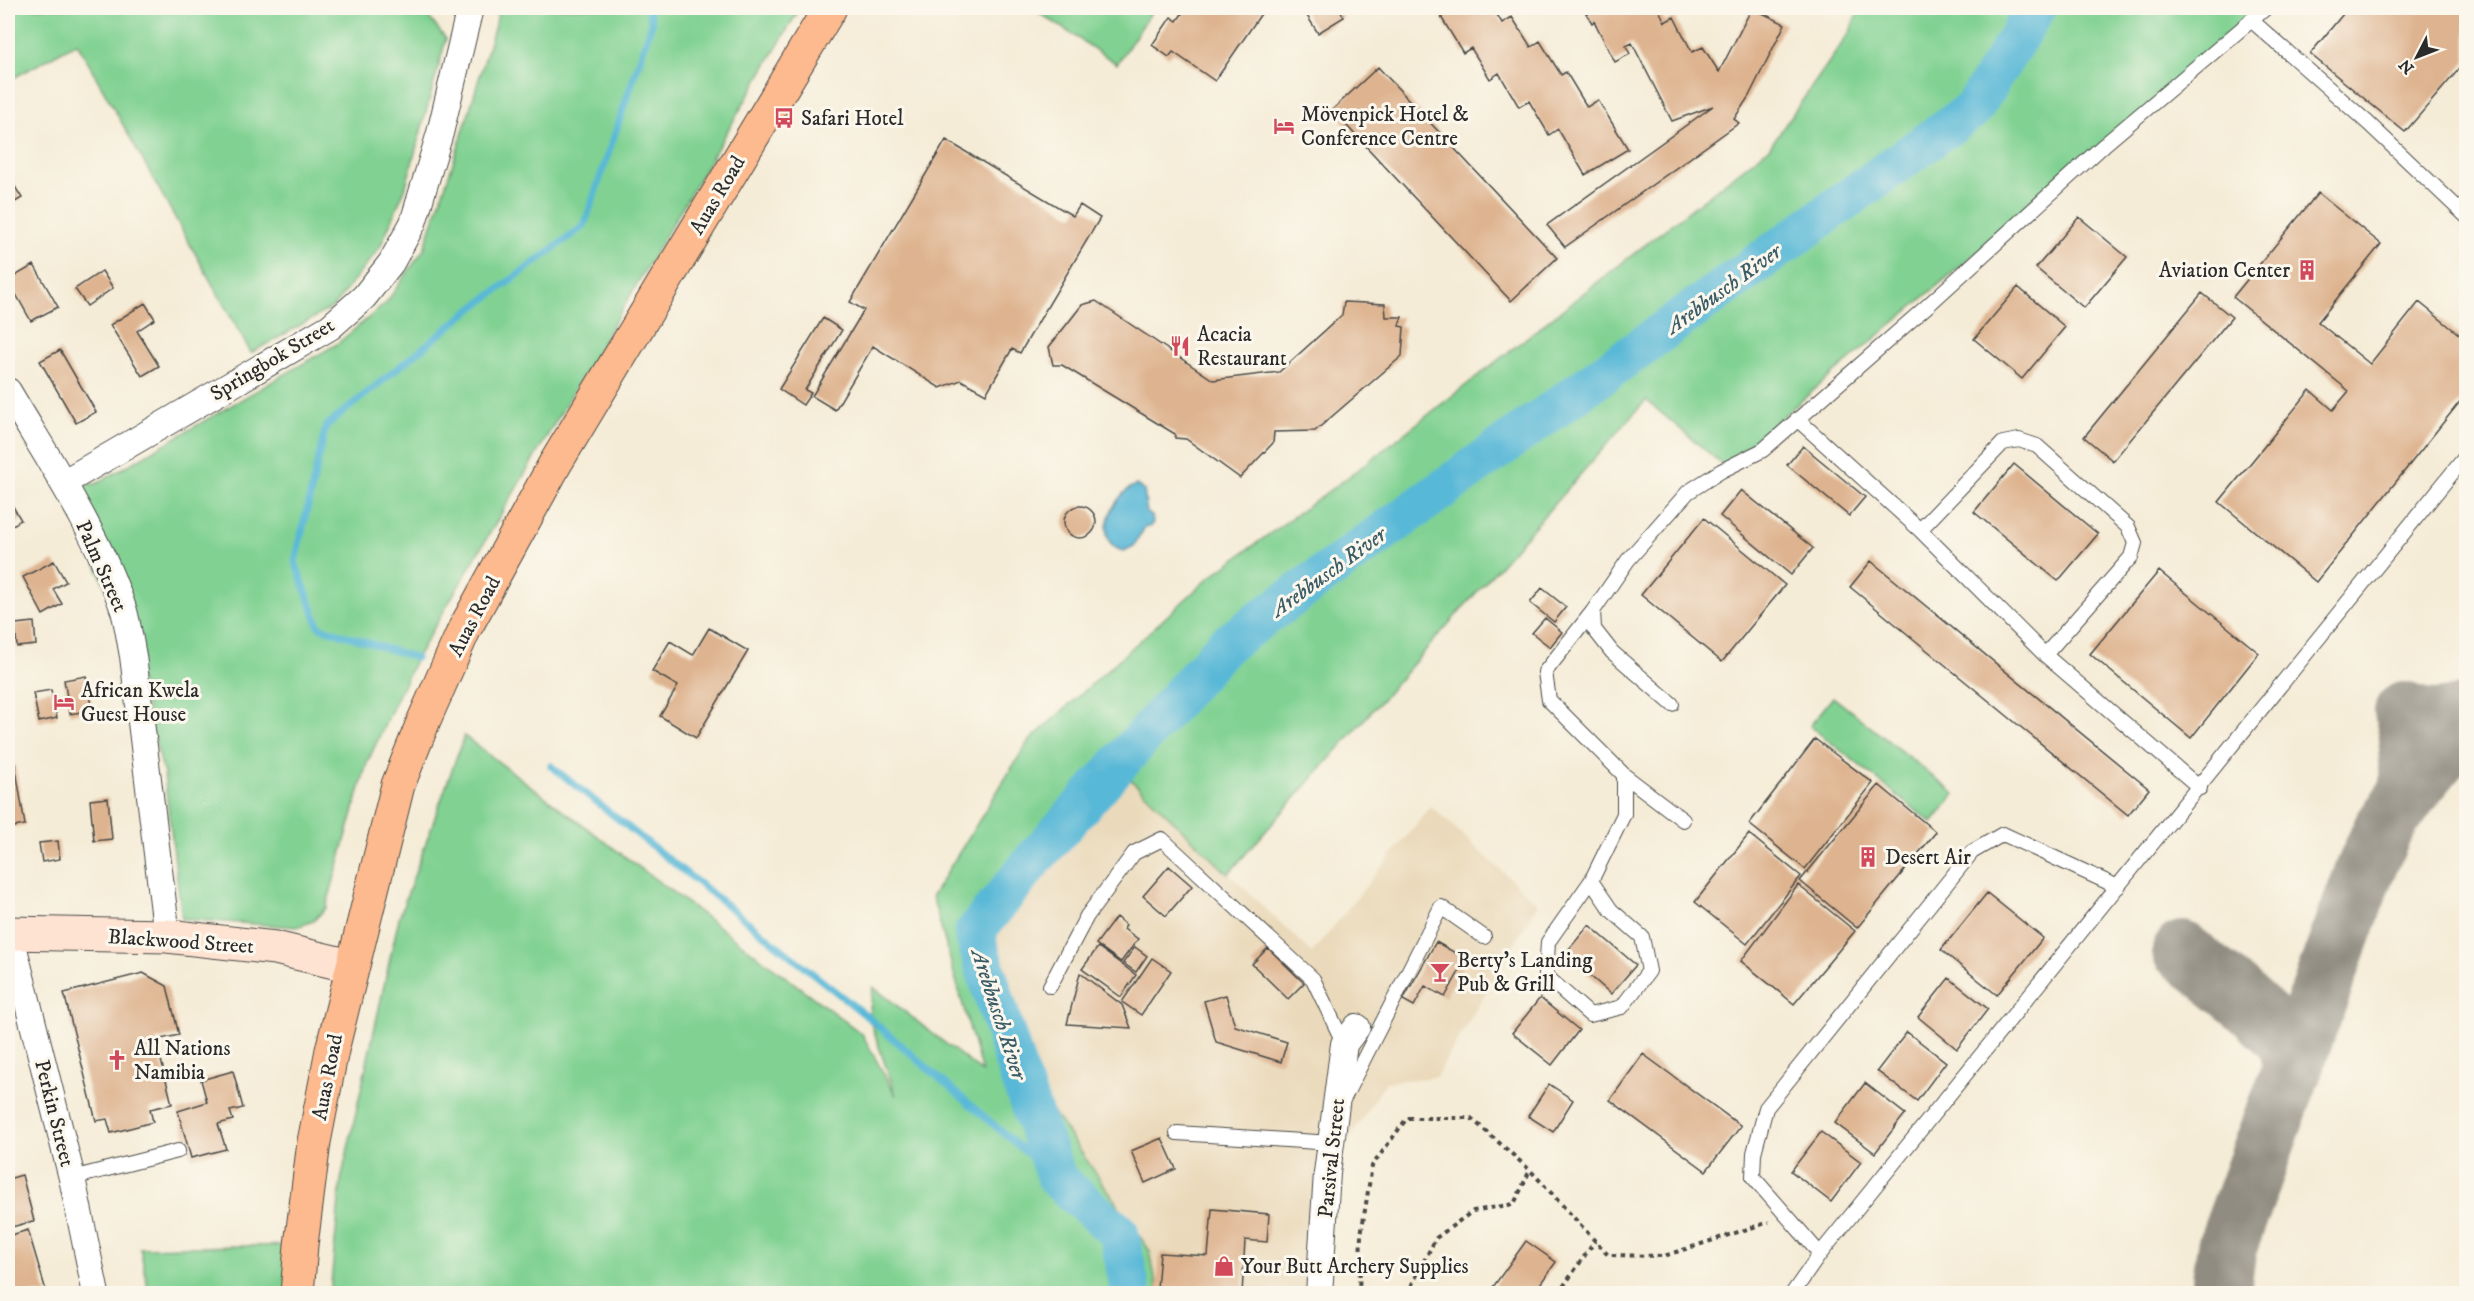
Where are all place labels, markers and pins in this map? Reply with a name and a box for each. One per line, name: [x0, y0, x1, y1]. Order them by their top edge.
place label: Mövenpick Hotel & Conference Centre: [1301, 102, 1469, 152]
bus stop icon: Safari Hotel: [772, 106, 796, 130]
place label: Safari Hotel: [801, 106, 904, 132]
hotel icon: Mövenpick Hotel & Conference Centre: [1272, 114, 1296, 138]
place label: Aviation Center: [2159, 258, 2290, 284]
building icon: Aviation Center: [2295, 258, 2319, 282]
place label: Acacia Restaurant: [1197, 322, 1287, 372]
restaurant icon: Acacia Restaurant: [1168, 334, 1192, 358]
place label: African Kwela Guest House: [81, 678, 199, 728]
hotel icon: African Kwela Guest House: [52, 690, 76, 714]
building icon: Desert Air: [1856, 845, 1880, 869]
place label: Desert Air: [1885, 845, 1971, 871]
place label: Berty's Landing Pub & Grill: [1457, 948, 1593, 998]
bar icon: Berty's Landing Pub & Grill: [1428, 960, 1452, 984]
place label: All Nations Namibia: [134, 1036, 230, 1086]
church icon: All Nations Namibia: [105, 1048, 129, 1072]
shop icon: Your Butt Archery Supplies: [1212, 1254, 1236, 1278]
place label: Your Butt Archery Supplies: [1241, 1254, 1469, 1280]

